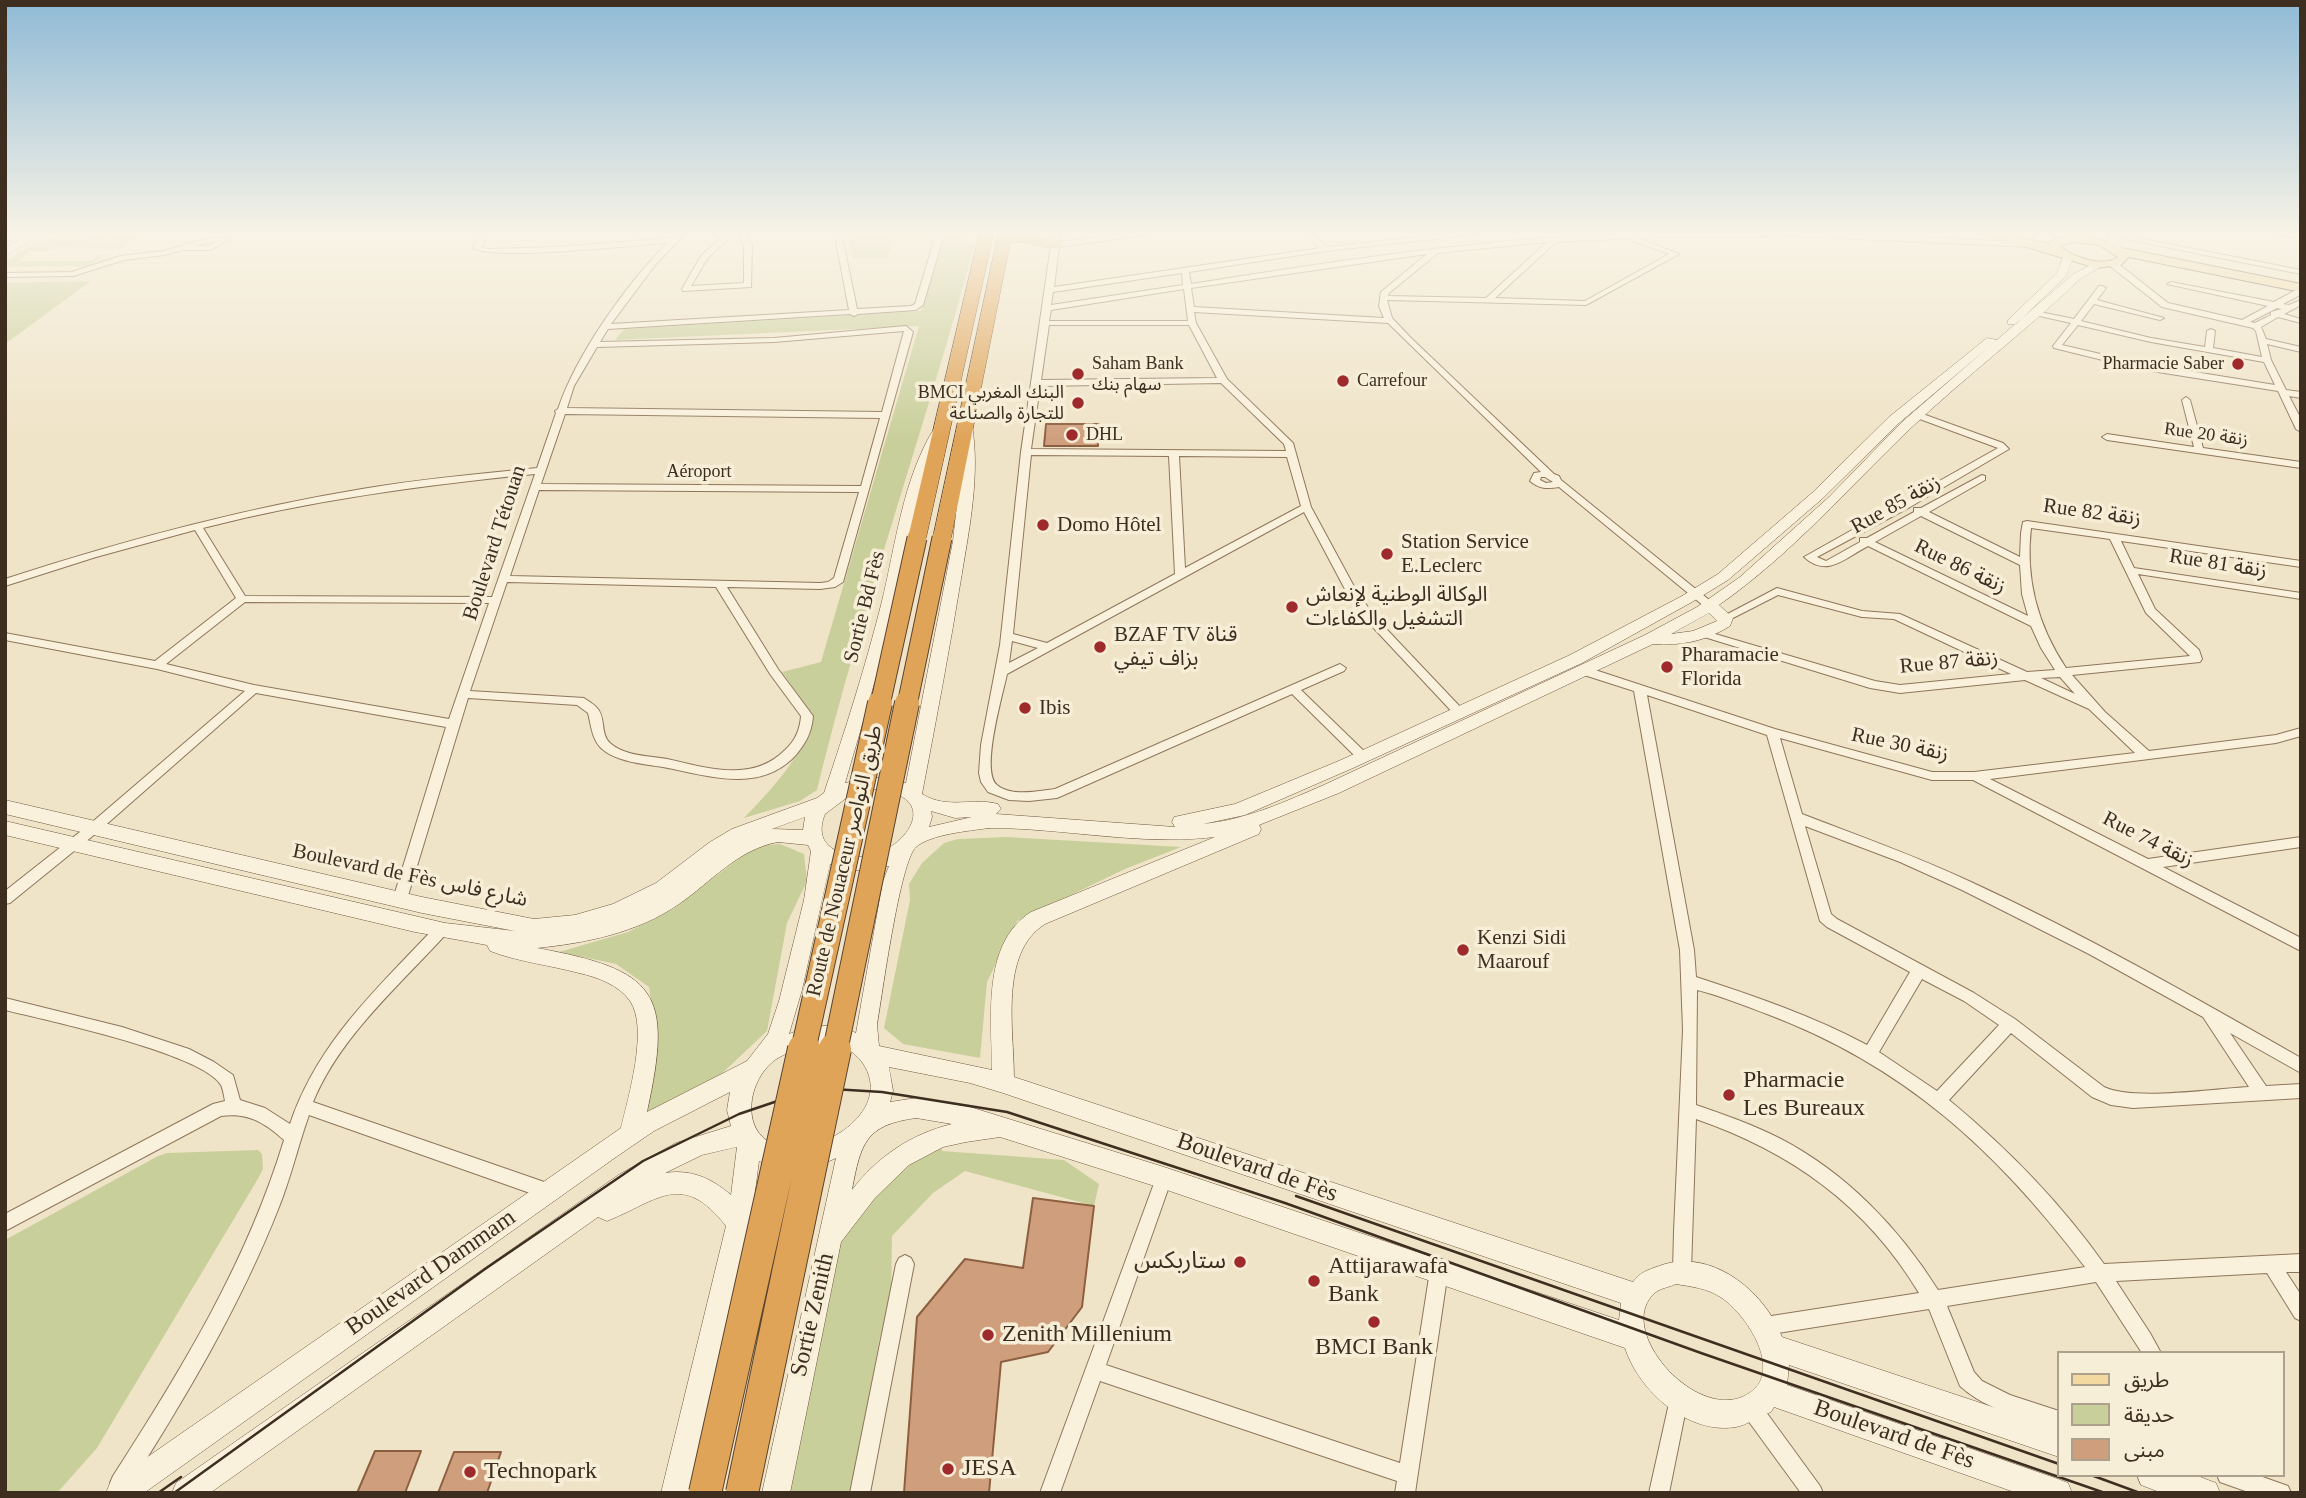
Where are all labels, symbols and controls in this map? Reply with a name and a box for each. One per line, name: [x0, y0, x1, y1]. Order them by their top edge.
place label: Saham Bank سهام بنك: [1092, 353, 1183, 396]
place label: Pharmacie Saber: [2103, 353, 2224, 375]
marker: Pharmacie Saber: [2230, 356, 2246, 372]
marker: Saham Bank سهام بنك: [1070, 366, 1086, 382]
place label: Carrefour: [1357, 370, 1427, 392]
marker: Carrefour: [1335, 373, 1351, 389]
place label: BMCI البنك المغربي للتجارة والصناعة: [918, 382, 1064, 424]
marker: BMCI البنك المغربي للتجارة والصناعة: [1070, 395, 1086, 411]
street label: Rue 20 زنقة: [2163, 418, 2249, 452]
place label: DHL: [1086, 424, 1123, 446]
marker: DHL: [1064, 427, 1080, 443]
street label: Aéroport: [667, 461, 731, 483]
street label: Boulevard Tétouan: [458, 462, 532, 624]
street label: Rue 85 زنقة: [1847, 470, 1945, 540]
street label: Rue 82 زنقة: [2041, 494, 2143, 532]
place label: Domo Hôtel: [1057, 512, 1161, 538]
marker: Domo Hôtel: [1035, 517, 1051, 533]
place label: Station Service E.Leclerc: [1401, 529, 1529, 579]
street label: Rue 86 زنقة: [1910, 534, 2010, 600]
street label: Rue 81 زنقة: [2167, 544, 2269, 584]
marker: Station Service E.Leclerc: [1379, 546, 1395, 562]
street label: Sortie Bd Fès: [839, 548, 891, 666]
place label: الوكالة الوطنية لإنعاش التشغيل والكفاءات: [1306, 582, 1487, 632]
marker: الوكالة الوطنية لإنعاش التشغيل والكفاءات: [1284, 599, 1300, 615]
place label: BZAF TV قناة بزاف تيفي: [1114, 622, 1237, 672]
marker: BZAF TV قناة بزاف تيفي: [1092, 639, 1108, 655]
place label: Pharamacie Florida: [1681, 642, 1779, 692]
street label: Rue 87 زنقة: [1899, 646, 1999, 680]
marker: Pharamacie Florida: [1659, 659, 1675, 675]
place label: Ibis: [1039, 695, 1070, 721]
marker: Ibis: [1017, 700, 1033, 716]
street label: Rue 30 زنقة: [1849, 722, 1951, 768]
street label: Route de Nouaceur طريق النواصر: [801, 723, 889, 999]
street label: Rue 74 زنقة: [2098, 806, 2198, 874]
street label: Boulevard de Fès شارع فاس: [290, 839, 530, 913]
place label: Kenzi Sidi Maarouf: [1477, 925, 1566, 975]
marker: Kenzi Sidi Maarouf: [1455, 942, 1471, 958]
place label: Pharmacie Les Bureaux: [1743, 1067, 1865, 1123]
marker: Pharmacie Les Bureaux: [1721, 1087, 1737, 1103]
street label: Boulevard de Fès: [1173, 1127, 1341, 1209]
street label: Boulevard Dammam: [341, 1204, 521, 1342]
place label: ستاربكس: [1134, 1248, 1226, 1276]
street label: Sortie Zenith: [785, 1250, 841, 1380]
place label: Attijarawafa Bank: [1328, 1253, 1448, 1309]
marker: ستاربكس: [1232, 1254, 1248, 1270]
marker: Attijarawafa Bank: [1306, 1273, 1322, 1289]
marker: BMCI Bank: [1366, 1314, 1382, 1330]
place label: Zenith Millenium: [1002, 1321, 1172, 1349]
marker: Zenith Millenium: [980, 1327, 996, 1343]
place label: BMCI Bank: [1315, 1334, 1433, 1362]
legend: [2058, 1351, 2285, 1477]
text: طريق: [2124, 1368, 2169, 1392]
street label: Boulevard de Fès: [1810, 1394, 1978, 1476]
text: حديقة: [2124, 1403, 2174, 1427]
text: مبنى: [2124, 1438, 2165, 1462]
place label: JESA: [962, 1455, 1017, 1483]
place label: Technopark: [484, 1458, 597, 1486]
marker: JESA: [940, 1461, 956, 1477]
marker: Technopark: [462, 1464, 478, 1480]

